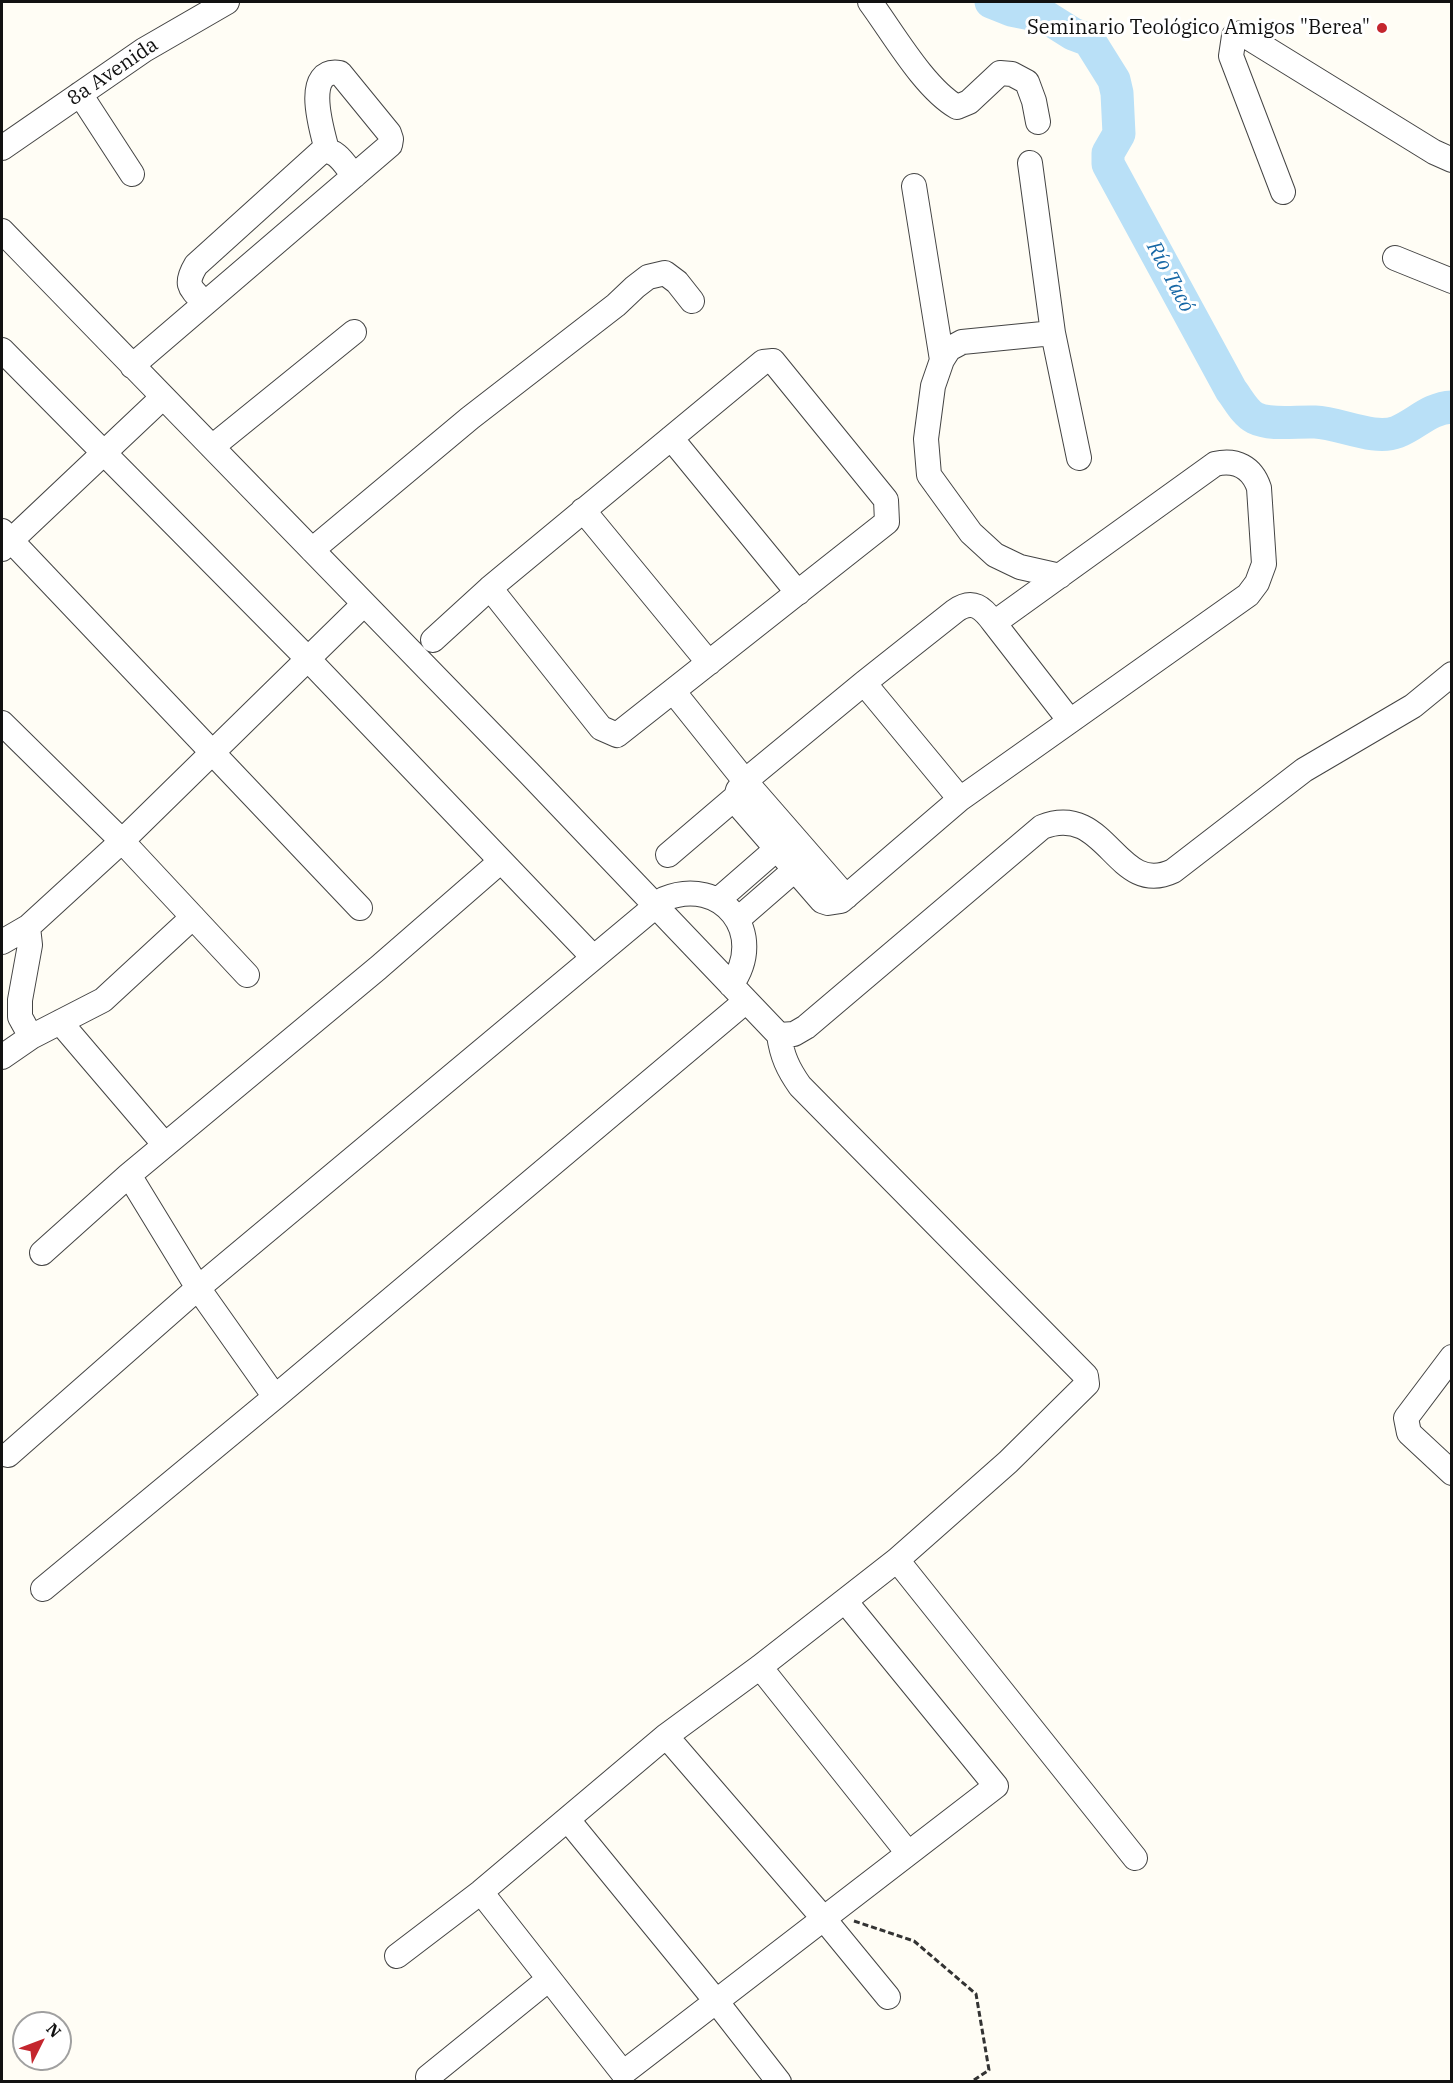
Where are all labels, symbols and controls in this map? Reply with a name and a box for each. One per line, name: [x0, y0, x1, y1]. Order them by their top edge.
place label: Seminario Teológico Amigos "Berea": [1027, 16, 1370, 40]
marker: Seminario Teológico Amigos "Berea": [1375, 21, 1389, 35]
street label: 8a Avenida: [63, 33, 163, 111]
water label: Río Tacó: [1141, 237, 1199, 317]
north arrow: [12, 2011, 72, 2071]
text: N: [42, 2019, 66, 2042]

